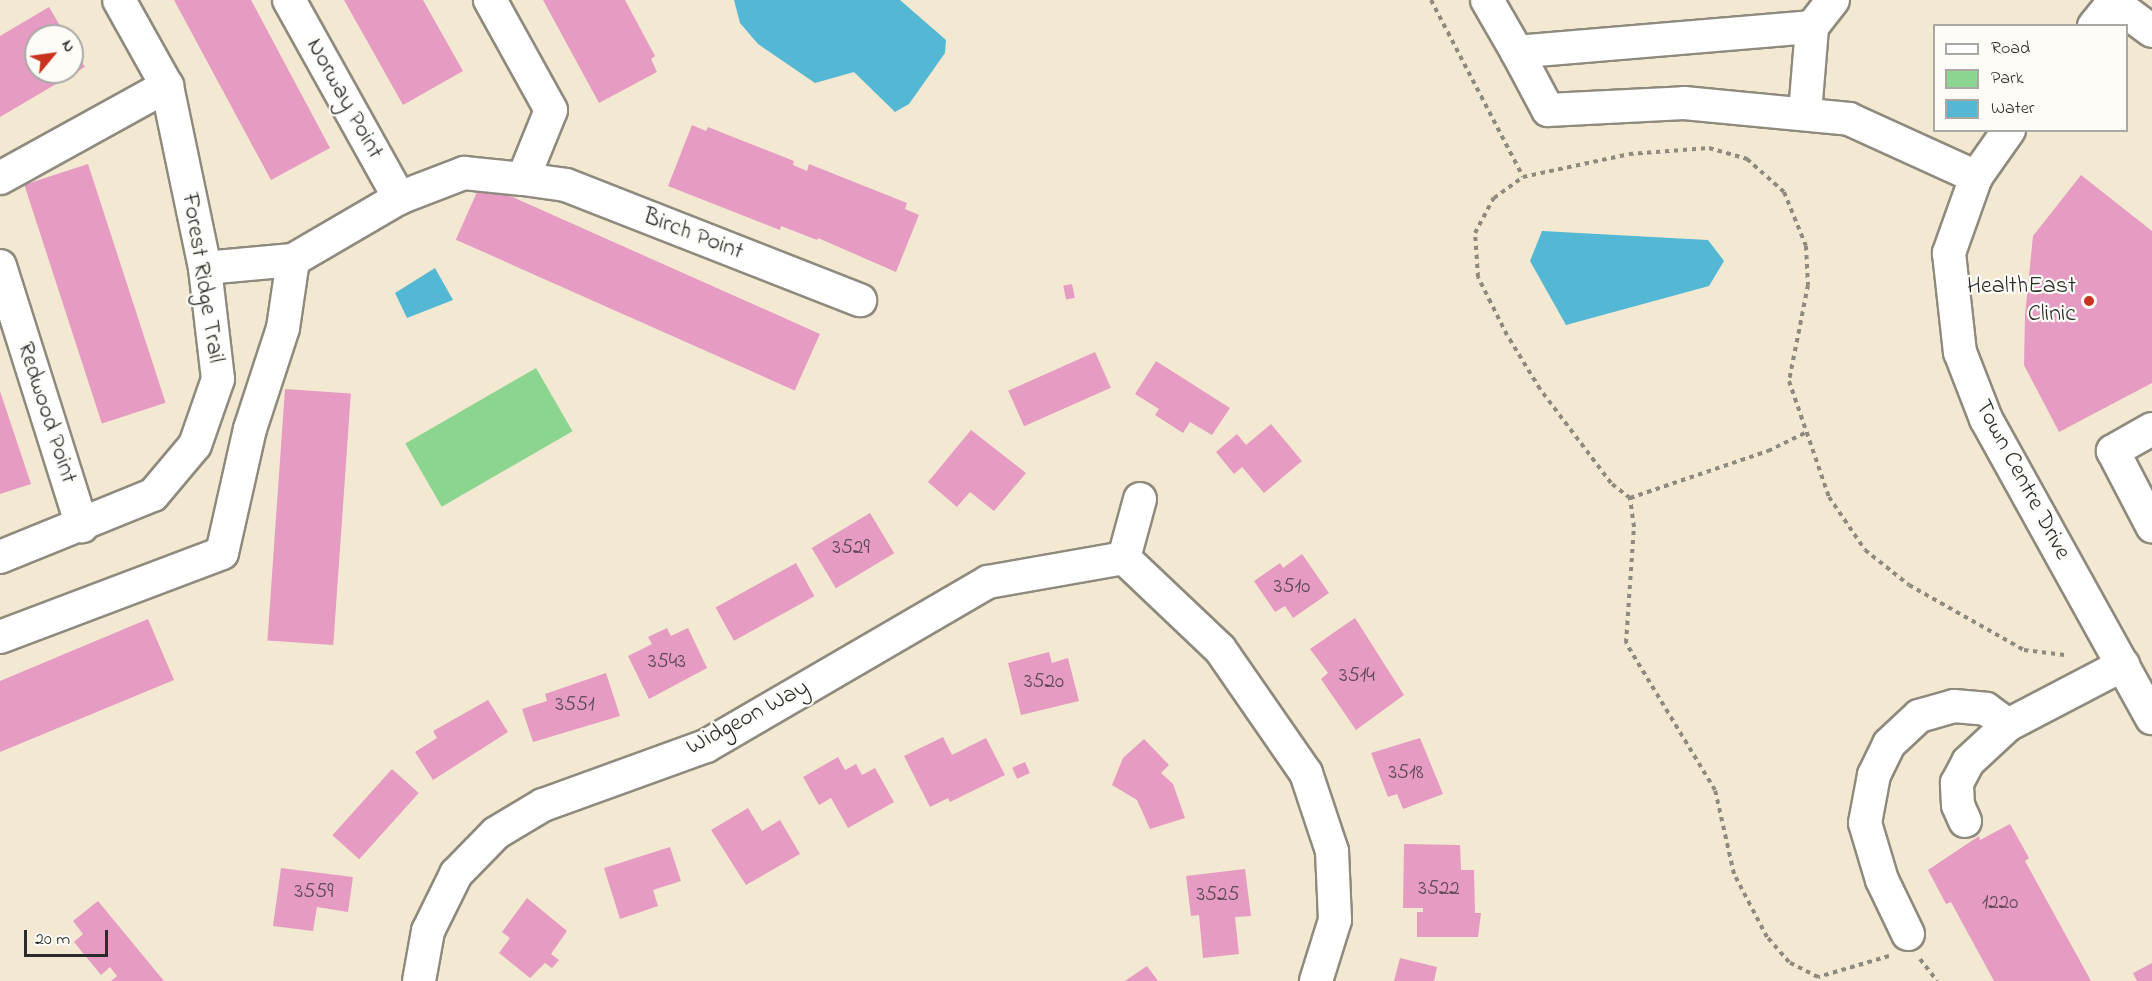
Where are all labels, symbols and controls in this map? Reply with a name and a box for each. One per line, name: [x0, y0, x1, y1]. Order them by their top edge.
north arrow: [24, 24, 84, 84]
legend: [1933, 24, 2128, 132]
street label: Norway Point: [299, 34, 389, 164]
text: N: [55, 36, 81, 57]
text: Road: [1991, 36, 2030, 62]
text: Park: [1991, 66, 2024, 92]
text: Water: [1991, 96, 2034, 122]
street label: Forest Ridge Trail: [174, 191, 230, 365]
street label: Birch Point: [639, 203, 747, 267]
place label: HealthEast Clinic: [1967, 273, 2076, 329]
marker: HealthEast Clinic: [2080, 292, 2098, 310]
street label: Redwood Point: [10, 339, 82, 487]
street label: Town Centre Drive: [1968, 395, 2076, 565]
house number: 3529: [832, 535, 870, 561]
house number: 3510: [1274, 574, 1310, 600]
house number: 3543: [648, 649, 686, 675]
house number: 3514: [1339, 663, 1375, 689]
house number: 3520: [1024, 669, 1064, 695]
street label: Widgeon Way: [682, 674, 814, 762]
house number: 3551: [555, 692, 595, 718]
house number: 3518: [1388, 760, 1424, 786]
house number: 3522: [1418, 876, 1460, 902]
house number: 3559: [294, 879, 334, 905]
house number: 3525: [1196, 882, 1240, 908]
house number: 1220: [1982, 890, 2018, 916]
scale bar: [27, 918, 111, 956]
text: 20 m: [35, 927, 70, 953]

